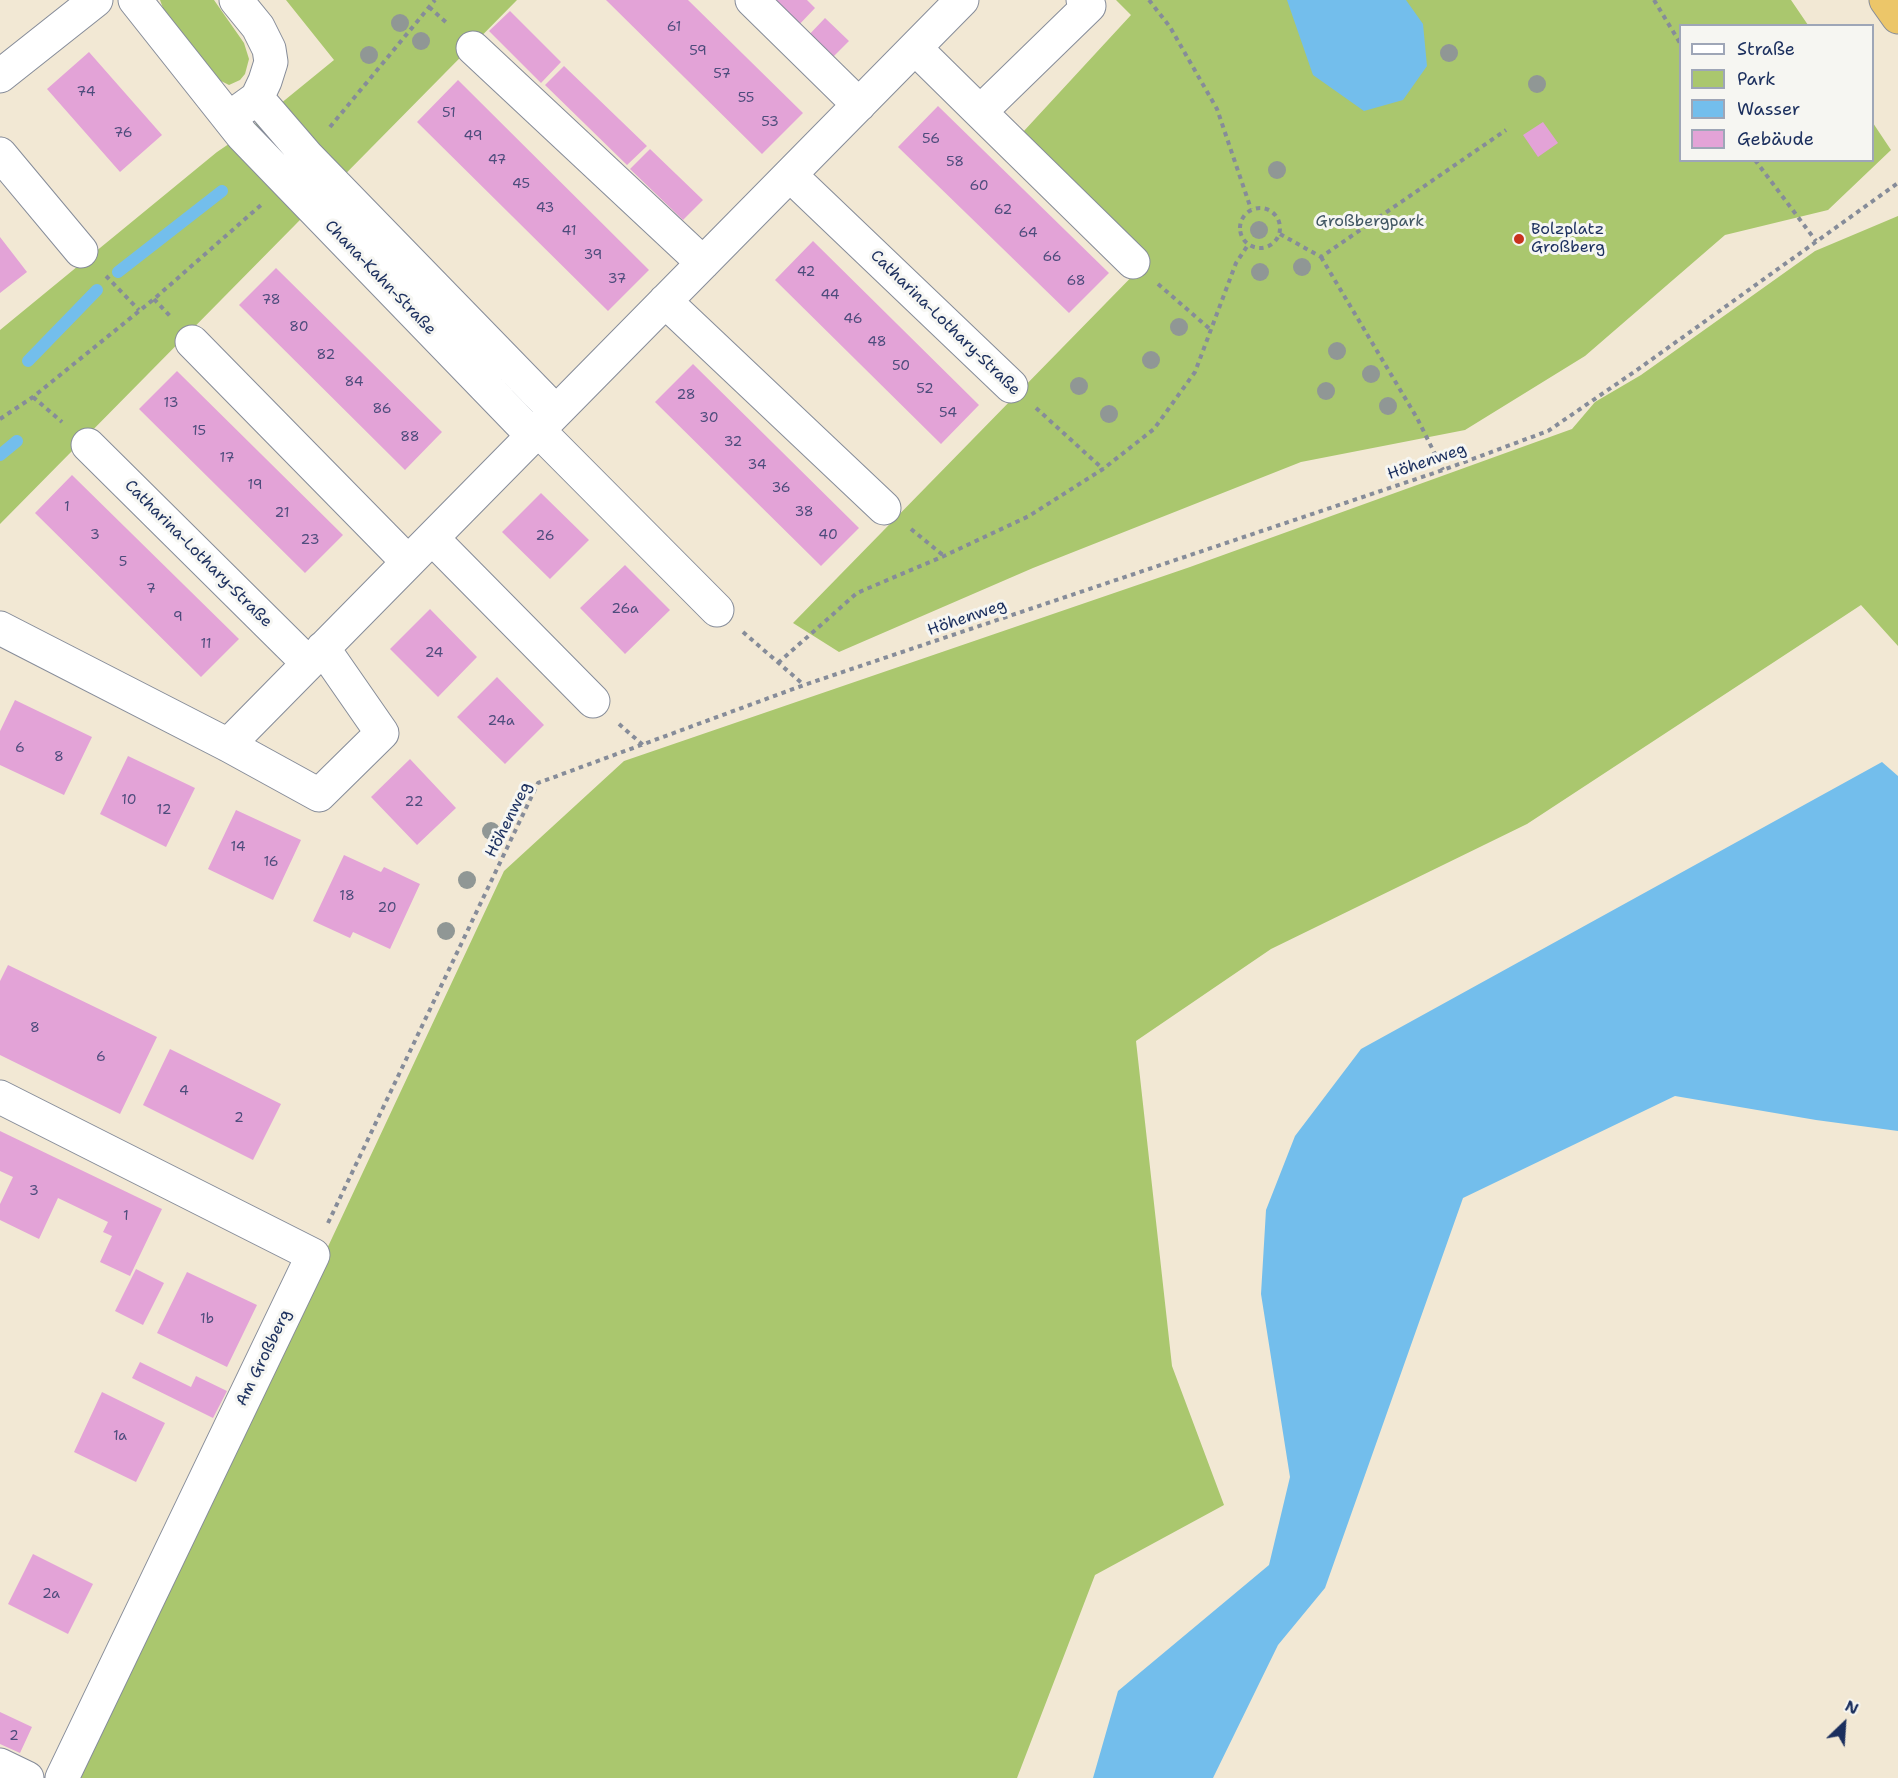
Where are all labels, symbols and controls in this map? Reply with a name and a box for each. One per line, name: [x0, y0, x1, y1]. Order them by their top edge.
house number: 61: [667, 19, 681, 35]
legend: [1679, 24, 1874, 162]
text: Straße: [1737, 37, 1795, 61]
house number: 59: [689, 43, 707, 59]
house number: 57: [713, 66, 731, 82]
text: Park: [1737, 67, 1776, 91]
house number: 74: [77, 84, 95, 100]
house number: 55: [738, 90, 754, 106]
text: Wasser: [1737, 97, 1800, 121]
house number: 51: [442, 105, 456, 121]
house number: 53: [761, 114, 779, 130]
house number: 76: [113, 125, 133, 141]
text: Gebäude: [1737, 127, 1814, 151]
house number: 49: [464, 128, 482, 144]
house number: 56: [922, 131, 940, 147]
house number: 47: [488, 152, 506, 168]
house number: 58: [946, 154, 964, 170]
house number: 45: [512, 176, 530, 192]
house number: 60: [969, 178, 989, 194]
house number: 43: [536, 200, 554, 216]
house number: 62: [994, 202, 1012, 218]
park label: Großbergpark: [1316, 212, 1424, 232]
street label: Chana-Kahn-Straße: [320, 217, 440, 339]
place label: Bolzplatz Großberg: [1531, 220, 1605, 258]
house number: 41: [562, 223, 576, 239]
house number: 64: [1018, 225, 1038, 241]
marker: Bolzplatz Großberg: [1512, 232, 1526, 246]
street label: Catharina-Lothary-Straße: [866, 246, 1024, 400]
house number: 39: [584, 247, 602, 263]
house number: 66: [1042, 249, 1062, 265]
house number: 42: [797, 264, 815, 280]
house number: 37: [608, 271, 626, 287]
house number: 68: [1066, 273, 1086, 289]
house number: 44: [820, 287, 840, 303]
house number: 78: [261, 292, 281, 308]
house number: 46: [843, 311, 863, 327]
house number: 80: [289, 319, 309, 335]
house number: 48: [867, 334, 887, 350]
house number: 82: [317, 347, 335, 363]
house number: 50: [892, 358, 910, 374]
house number: 84: [344, 374, 364, 390]
house number: 52: [916, 381, 934, 397]
house number: 28: [676, 387, 696, 403]
house number: 13: [164, 395, 178, 411]
house number: 86: [372, 401, 392, 417]
house number: 54: [939, 405, 957, 421]
house number: 30: [699, 410, 719, 426]
house number: 15: [192, 423, 206, 439]
house number: 88: [400, 429, 420, 445]
house number: 32: [724, 434, 742, 450]
street label: Höhenweg: [1385, 440, 1469, 484]
house number: 17: [220, 450, 234, 466]
house number: 34: [747, 457, 767, 473]
street label: Catharina-Lothary-Straße: [120, 476, 276, 632]
house number: 19: [247, 477, 263, 493]
house number: 36: [771, 480, 791, 496]
house number: 1: [64, 499, 70, 515]
house number: 38: [794, 504, 814, 520]
house number: 21: [275, 505, 289, 521]
house number: 3: [90, 527, 100, 543]
house number: 40: [818, 527, 838, 543]
house number: 26: [536, 528, 554, 544]
house number: 23: [301, 532, 319, 548]
house number: 5: [119, 554, 127, 570]
house number: 7: [146, 581, 156, 597]
street label: Höhenweg: [925, 596, 1009, 640]
house number: 26a: [611, 601, 639, 617]
house number: 9: [173, 609, 183, 625]
house number: 11: [200, 636, 212, 652]
house number: 24: [425, 645, 443, 661]
house number: 24a: [487, 713, 515, 729]
house number: 6: [15, 740, 25, 756]
house number: 8: [54, 749, 64, 765]
street label: Höhenweg: [482, 779, 536, 861]
house number: 10: [121, 792, 137, 808]
house number: 22: [405, 794, 423, 810]
house number: 12: [157, 802, 171, 818]
house number: 14: [230, 839, 246, 855]
house number: 16: [263, 854, 279, 870]
house number: 18: [339, 888, 355, 904]
house number: 20: [377, 900, 397, 916]
house number: 8: [30, 1020, 40, 1036]
house number: 6: [96, 1049, 106, 1065]
house number: 4: [179, 1083, 189, 1099]
house number: 2: [234, 1110, 244, 1126]
house number: 3: [29, 1183, 39, 1199]
house number: 1: [123, 1208, 129, 1224]
street label: Am Großberg: [232, 1307, 296, 1409]
house number: 1b: [200, 1311, 214, 1327]
house number: 1a: [113, 1428, 127, 1444]
house number: 2a: [42, 1586, 60, 1602]
north arrow: [1814, 1694, 1874, 1754]
text: N: [1842, 1695, 1862, 1719]
house number: 2: [9, 1728, 19, 1744]

